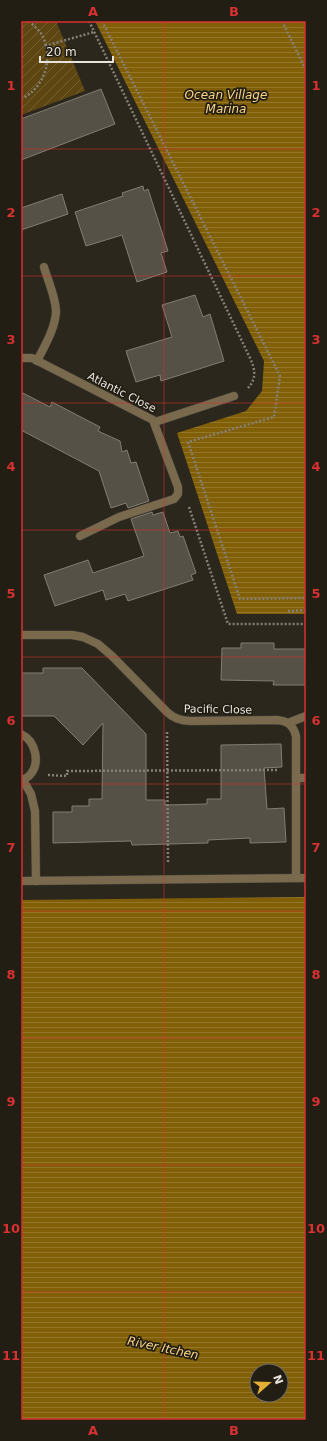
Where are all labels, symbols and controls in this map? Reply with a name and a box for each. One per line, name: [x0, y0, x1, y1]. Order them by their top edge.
text: A: [88, 4, 98, 19]
text: B: [229, 4, 239, 19]
scale bar: [40, 38, 113, 64]
text: 20 m: [46, 45, 77, 59]
text: 1: [6, 78, 16, 93]
text: 1: [311, 78, 321, 93]
water label: Ocean Village Marina: [185, 88, 267, 116]
text: 2: [6, 205, 16, 220]
text: 2: [311, 205, 321, 220]
text: 3: [6, 332, 16, 347]
text: 3: [311, 332, 321, 347]
street label: Atlantic Close: [85, 370, 158, 415]
text: 4: [6, 459, 16, 474]
text: 4: [311, 459, 321, 474]
text: 5: [6, 586, 16, 601]
text: 5: [311, 586, 321, 601]
street label: Pacific Close: [184, 702, 253, 717]
text: 6: [6, 713, 16, 728]
text: 6: [311, 713, 321, 728]
text: 7: [6, 840, 16, 855]
text: 7: [311, 840, 321, 855]
text: 8: [6, 967, 16, 982]
text: 8: [311, 967, 321, 982]
text: 9: [6, 1094, 16, 1109]
text: 9: [311, 1094, 321, 1109]
text: 10: [2, 1221, 20, 1236]
text: 10: [307, 1221, 325, 1236]
water label: River Itchen: [126, 1334, 200, 1362]
text: 11: [2, 1348, 20, 1363]
text: 11: [307, 1348, 325, 1363]
north arrow: [249, 1363, 289, 1403]
text: N: [270, 1373, 286, 1386]
text: A: [88, 1423, 98, 1438]
text: B: [229, 1423, 239, 1438]

